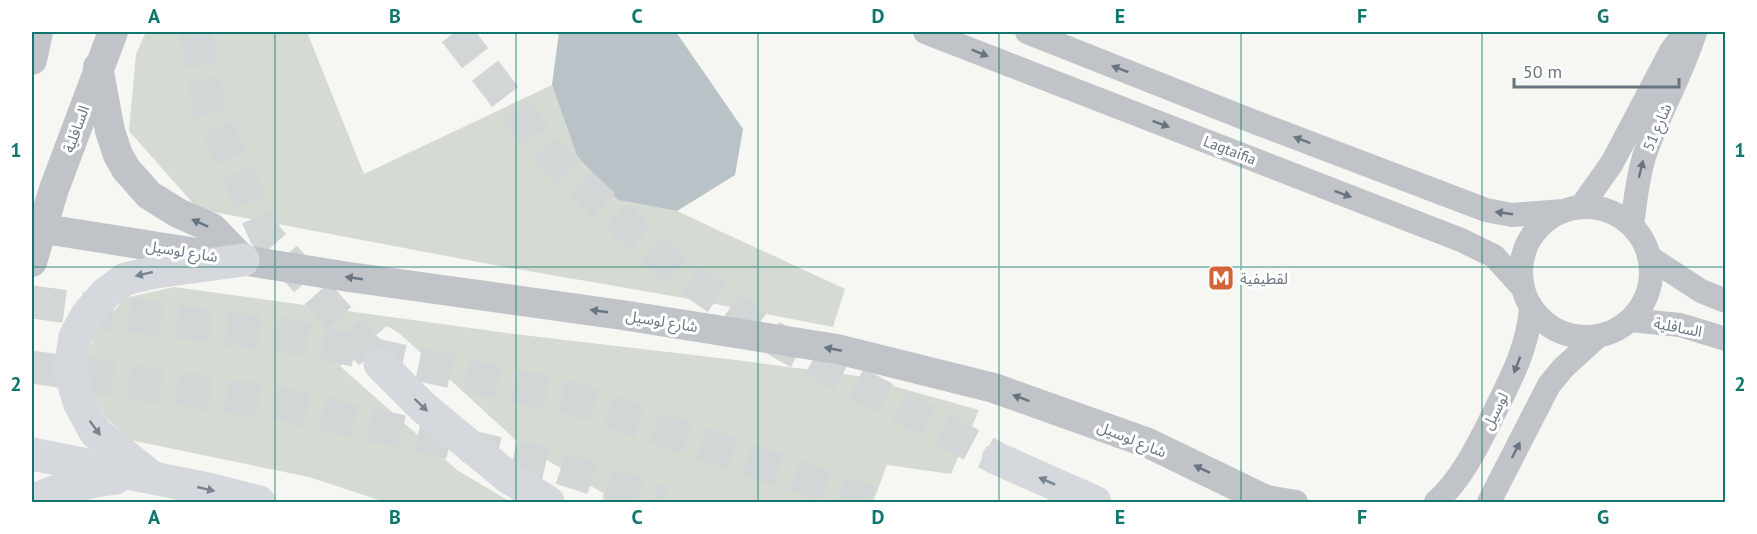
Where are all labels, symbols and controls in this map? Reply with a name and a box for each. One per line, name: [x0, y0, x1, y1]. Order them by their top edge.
text: A: [148, 3, 161, 29]
text: B: [389, 3, 401, 29]
text: C: [631, 3, 643, 29]
text: D: [872, 3, 885, 29]
text: E: [1115, 3, 1125, 29]
text: F: [1357, 3, 1367, 29]
text: G: [1597, 3, 1609, 29]
one-way arrow: [971, 49, 989, 58]
scale bar: [1514, 51, 1679, 89]
text: 50 m: [1523, 60, 1562, 83]
one-way arrow: [1111, 63, 1129, 73]
street label: شارع 51: [1639, 100, 1678, 155]
street label: السافلية: [59, 103, 93, 155]
one-way arrow: [1152, 120, 1170, 130]
street label: Lagtaifia: [1201, 131, 1259, 169]
one-way arrow: [1292, 134, 1310, 144]
text: 1: [10, 137, 22, 163]
text: 1: [1734, 137, 1746, 163]
one-way arrow: [1637, 159, 1647, 178]
one-way arrow: [1335, 189, 1353, 199]
one-way arrow: [1495, 208, 1514, 217]
one-way arrow: [191, 218, 208, 227]
street label: شارع لوسيل: [144, 236, 220, 269]
metro station icon: لقطيفية: [1206, 263, 1236, 293]
place label: لقطيفية: [1240, 269, 1288, 288]
one-way arrow: [134, 270, 153, 280]
one-way arrow: [344, 273, 363, 282]
street label: شارع لوسيل: [624, 306, 700, 339]
one-way arrow: [589, 307, 608, 316]
street label: السافلية: [1652, 313, 1704, 341]
one-way arrow: [823, 344, 842, 353]
one-way arrow: [1512, 356, 1522, 374]
text: 2: [10, 371, 22, 397]
text: 2: [1734, 371, 1746, 397]
street label: لوسيل: [1478, 389, 1512, 433]
one-way arrow: [1012, 392, 1030, 402]
one-way arrow: [414, 398, 429, 412]
street label: شارع لوسيل: [1094, 417, 1169, 464]
one-way arrow: [88, 421, 100, 436]
one-way arrow: [1511, 442, 1520, 459]
one-way arrow: [1194, 465, 1211, 474]
one-way arrow: [1037, 476, 1055, 486]
one-way arrow: [197, 485, 215, 495]
text: A: [148, 504, 161, 530]
text: B: [389, 504, 401, 530]
text: C: [631, 504, 643, 530]
text: D: [872, 504, 885, 530]
text: E: [1115, 504, 1125, 530]
text: F: [1357, 504, 1367, 530]
text: G: [1597, 504, 1609, 530]

